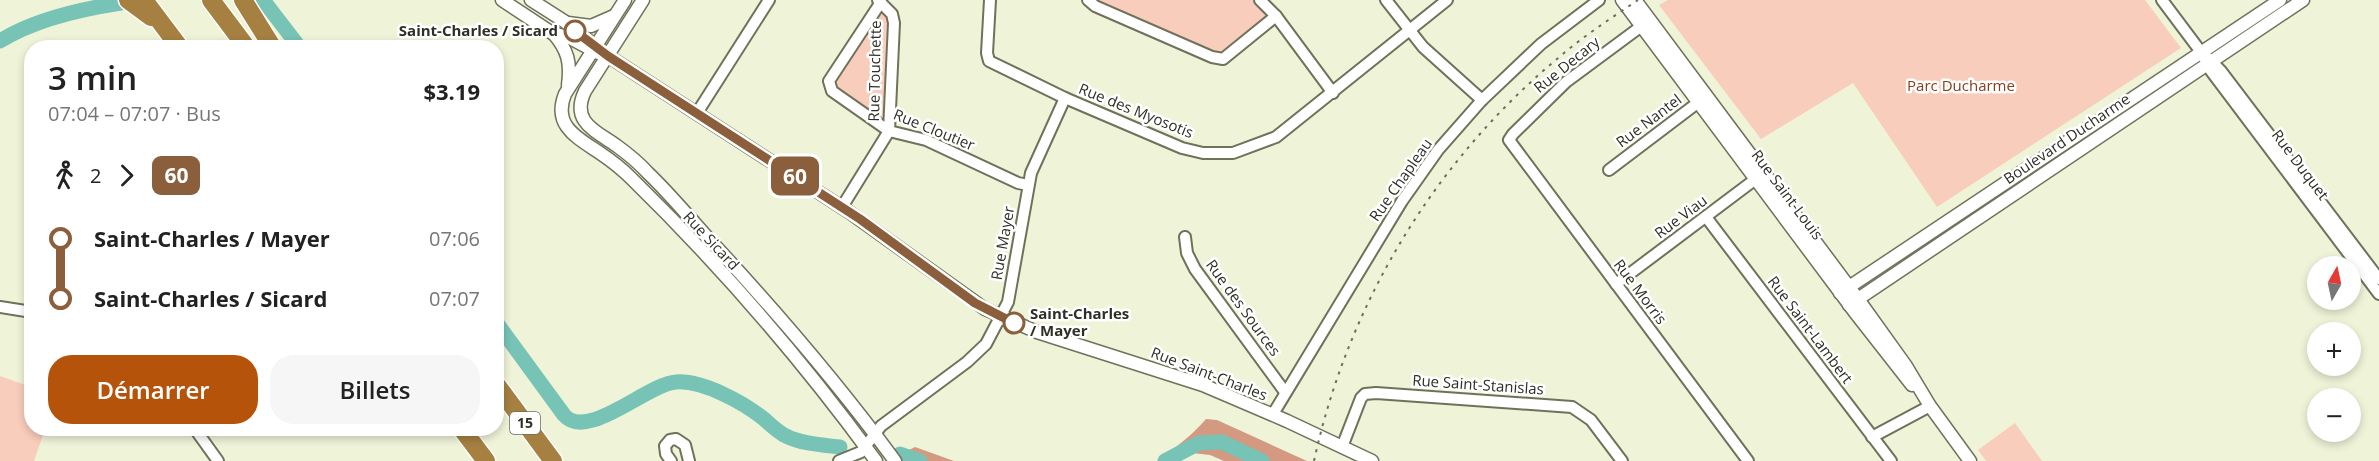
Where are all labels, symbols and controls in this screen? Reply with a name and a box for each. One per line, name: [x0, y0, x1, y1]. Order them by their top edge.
place label: Saint-Charles / Sicard: [399, 20, 558, 40]
marker: Saint-Charles / Sicard: [564, 20, 586, 42]
street label: Rue Touchette: [863, 20, 885, 122]
street label: Rue Decary: [1529, 31, 1604, 97]
text: 3 min: [48, 55, 137, 100]
park label: Parc Ducharme: [1907, 75, 2015, 95]
text: $3.19: [423, 76, 480, 106]
street label: Rue des Myosotis: [1076, 78, 1197, 142]
street label: Boulevard Ducharme: [1999, 88, 2134, 188]
street label: Rue Nantel: [1612, 89, 1685, 151]
text: 07:04 – 07:07 · Bus: [48, 100, 221, 127]
street label: Rue Cloutier: [891, 104, 978, 154]
street label: Rue Duquet: [2268, 125, 2334, 204]
street label: Rue Chapleau: [1364, 134, 1436, 225]
street label: Rue Saint-Louis: [1747, 145, 1828, 243]
line badge: 60: [768, 156, 822, 195]
icon: walk: [48, 159, 81, 192]
icon: forward: [110, 159, 143, 192]
text: 60: [164, 161, 188, 189]
text: 2: [90, 162, 101, 189]
text: 60: [783, 162, 807, 190]
street label: Rue Viau: [1650, 190, 1711, 243]
street label: Rue Mayer: [986, 204, 1018, 281]
street label: Rue Sicard: [679, 207, 744, 274]
text: Saint-Charles / Mayer: [94, 223, 330, 253]
text: 07:06: [429, 225, 480, 252]
street label: Rue des Sources: [1202, 255, 1286, 360]
street label: Rue Morris: [1610, 255, 1672, 328]
north arrow: [2307, 256, 2361, 310]
map controls: [2307, 256, 2361, 442]
street label: Rue Saint-Lambert: [1764, 272, 1858, 387]
text: Saint-Charles / Sicard: [94, 283, 327, 313]
text: 07:07: [429, 285, 480, 312]
place label: Saint-Charles / Mayer: [1030, 303, 1129, 340]
marker: Saint-Charles / Mayer: [1003, 312, 1025, 334]
button: +: [2307, 322, 2361, 376]
street label: Rue Saint-Charles: [1148, 342, 1270, 404]
button: Démarrer: [48, 355, 258, 424]
button: Billets: [270, 355, 480, 424]
street label: Rue Saint-Stanislas: [1412, 369, 1545, 399]
button: −: [2307, 388, 2361, 442]
road number: 15: [510, 412, 540, 434]

